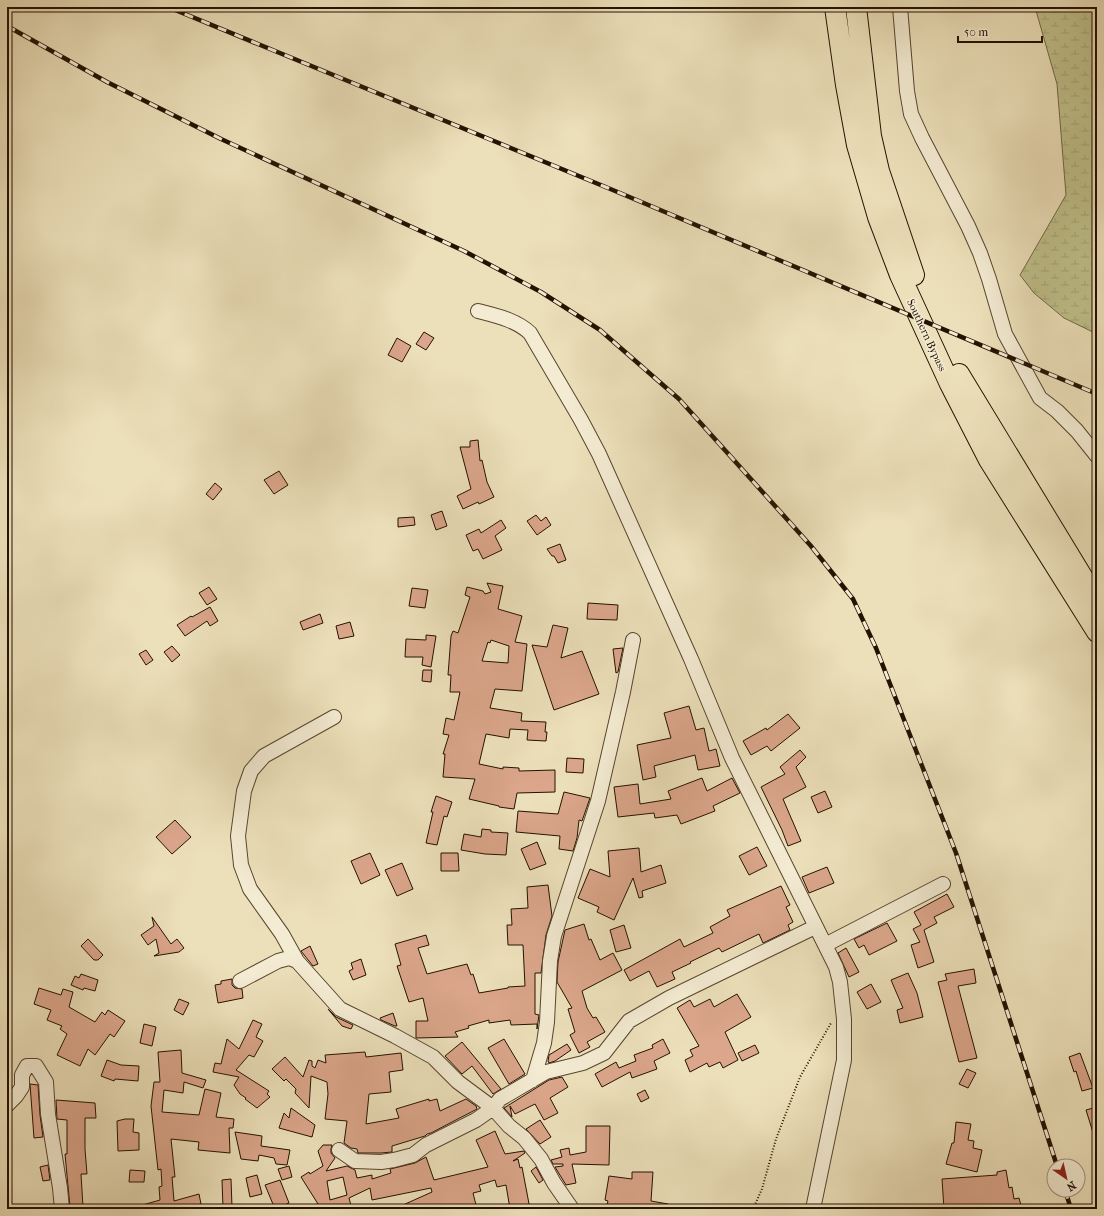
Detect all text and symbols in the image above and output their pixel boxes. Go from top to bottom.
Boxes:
scale bar [958,18,1042,44]
text: 50 m [964,25,988,39]
street label: Southern Bypass [904,297,949,374]
north arrow [1046,1158,1086,1198]
text: N [1064,1178,1078,1194]

